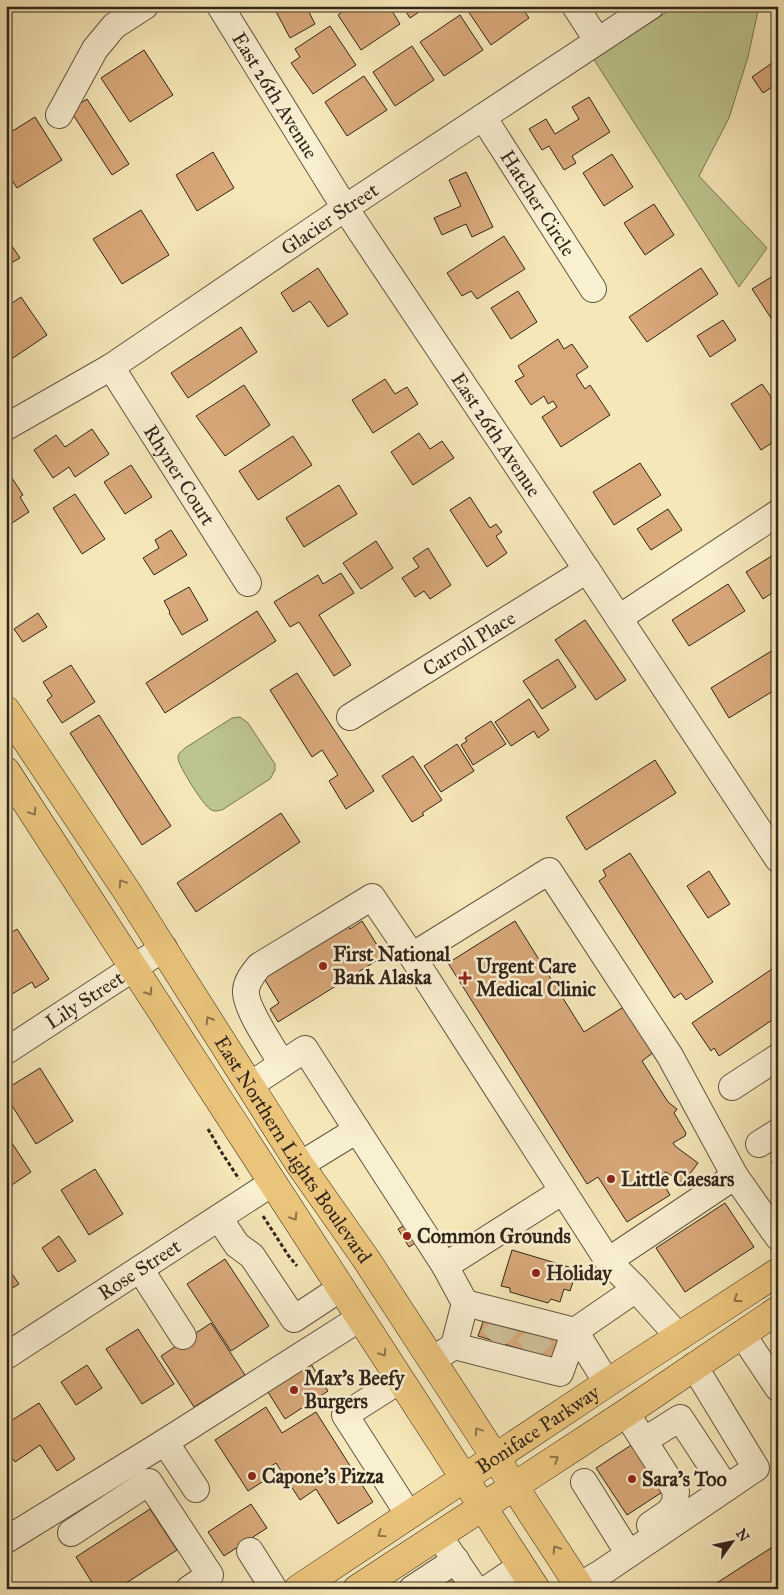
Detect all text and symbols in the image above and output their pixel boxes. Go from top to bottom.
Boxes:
street label: East 26th Avenue [227,28,323,163]
street label: Hatcher Circle [495,145,581,260]
street label: Glacier Street [276,177,383,260]
street label: East 26th Avenue [446,368,546,501]
street label: Rhyner Court [139,420,220,530]
street label: Carroll Place [418,605,520,681]
one-way arrow [26,806,36,815]
one-way arrow [119,879,128,889]
place label: First National Bank Alaska [333,942,451,989]
place label: Urgent Care Medical Clinic [476,954,597,1001]
marker: First National Bank Alaska [317,960,329,972]
street label: Lily Street [41,965,128,1034]
marker: Urgent Care Medical Clinic [458,971,472,985]
one-way arrow [143,987,152,996]
one-way arrow [206,1016,215,1026]
street label: East Northern Lights Boulevard [209,1031,377,1268]
place label: Little Caesars [621,1167,735,1191]
marker: Little Caesars [605,1173,617,1185]
one-way arrow [288,1212,298,1221]
place label: Common Grounds [417,1224,571,1248]
marker: Common Grounds [401,1230,413,1242]
street label: Rose Street [93,1234,185,1305]
place label: Holiday [546,1261,613,1286]
marker: Holiday [530,1267,542,1279]
one-way arrow [733,1293,743,1302]
one-way arrow [377,1348,386,1357]
place label: Max's Beefy Burgers [304,1366,406,1414]
street label: Boniface Parkway [472,1379,604,1479]
marker: Max's Beefy Burgers [288,1384,300,1396]
one-way arrow [475,1427,484,1437]
one-way arrow [550,1456,559,1466]
place label: Capone's Pizza [262,1464,384,1489]
place label: Sara's Too [642,1467,727,1491]
marker: Capone's Pizza [246,1470,258,1482]
marker: Sara's Too [626,1473,638,1485]
north arrow [706,1518,756,1568]
text: N [732,1526,753,1545]
one-way arrow [377,1528,386,1537]
one-way arrow [552,1546,562,1555]

